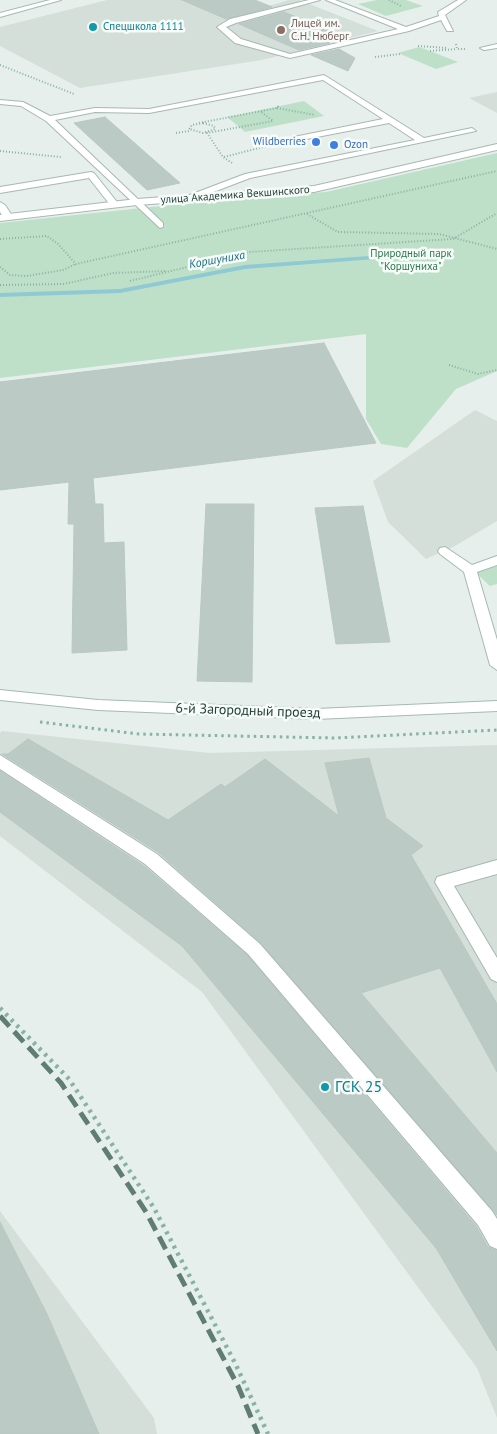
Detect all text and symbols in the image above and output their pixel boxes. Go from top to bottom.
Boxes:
place label: Лицей им. С.Н. Нюберг [291,17,349,43]
place label: Спецшкола 1111 [103,20,184,34]
marker: Спецшкола 1111 [87,21,99,33]
marker: Лицей им. С.Н. Нюберг [275,24,287,36]
place label: Wildberries [253,135,306,149]
marker: Wildberries [310,136,322,148]
place label: Ozon [344,138,368,152]
marker: Ozon [328,139,340,151]
street label: улица Академика Векшинского [160,183,310,207]
park label: Природный парк "Коршуниха" [370,247,452,273]
water label: Коршуниха [188,248,246,272]
street label: 6-й Загородный проезд [175,700,321,722]
place label: ГСК 25 [335,1077,382,1097]
marker: ГСК 25 [319,1081,331,1093]

